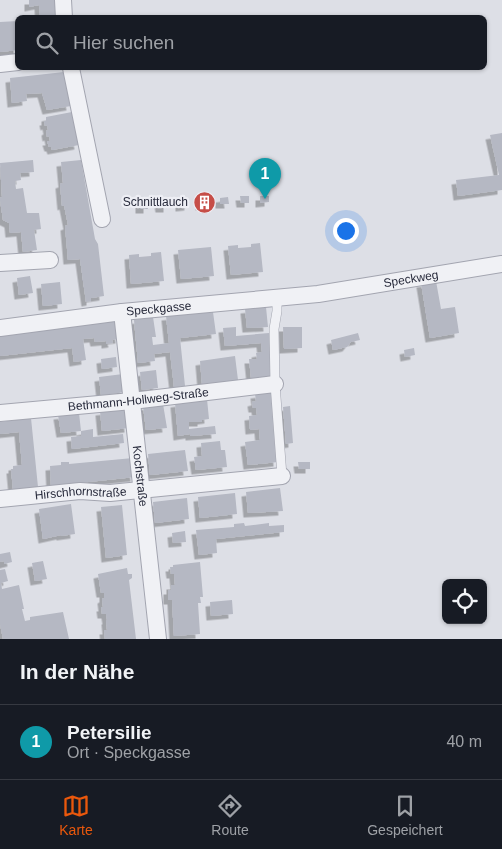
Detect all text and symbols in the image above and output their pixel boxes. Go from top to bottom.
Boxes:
search box [15,15,487,70]
icon: search [33,29,61,57]
text: Hier suchen [73,32,174,53]
pin: 1 [249,158,281,199]
building icon: Schnittlauch [192,190,216,214]
place label: Schnittlauch [123,195,188,209]
your location [333,218,359,244]
street label: Speckweg [382,267,439,290]
street label: Speckgasse [126,299,192,319]
street label: Bethmann-Hollweg-Straße [67,385,210,414]
street label: Kochstraße [130,445,150,508]
street label: Hirschhornstraße [34,484,128,502]
map controls [442,579,487,624]
button: locate [442,579,487,624]
text: In der Nähe [20,660,134,683]
text: Petersilie [67,722,152,743]
text: 1 [32,733,40,750]
text: 40 m [446,733,482,750]
text: Ort · Speckgasse [67,744,191,761]
tab: Karte [59,792,93,838]
tab: Route [211,792,249,838]
tab: Gespeichert [367,792,443,838]

